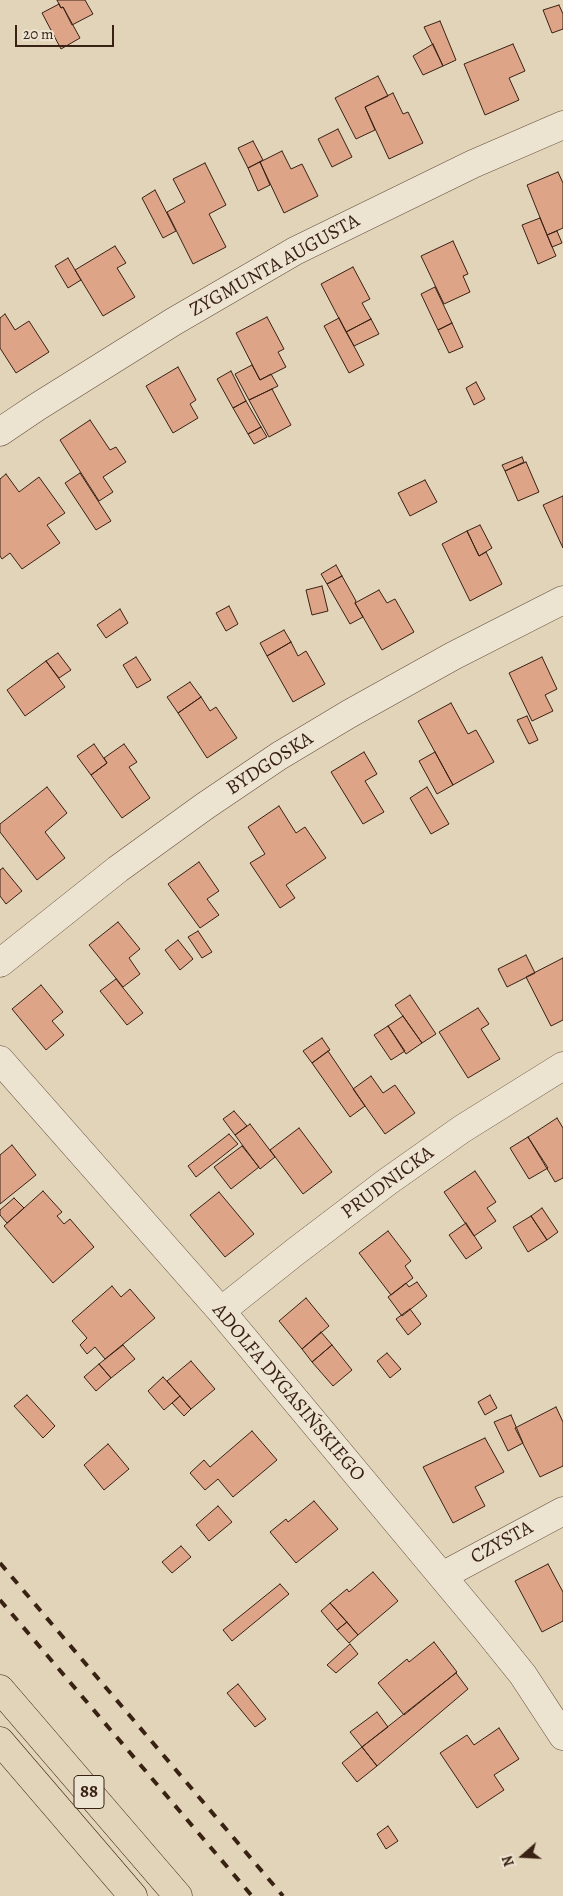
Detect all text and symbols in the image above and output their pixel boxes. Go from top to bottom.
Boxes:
scale bar [18,15,116,47]
text: 20 m [23,24,54,44]
street label: ZYGMUNTA AUGUSTA [186,209,364,323]
street label: BYDGOSKA [222,727,318,801]
street label: PRUDNICKA [337,1141,439,1225]
street label: ADOLFA DYGASIŃSKIEGO [206,1299,370,1487]
street label: CZYSTA [467,1516,537,1570]
road number: 88 [74,1775,104,1808]
north arrow [498,1831,548,1881]
text: N [498,1853,519,1869]

